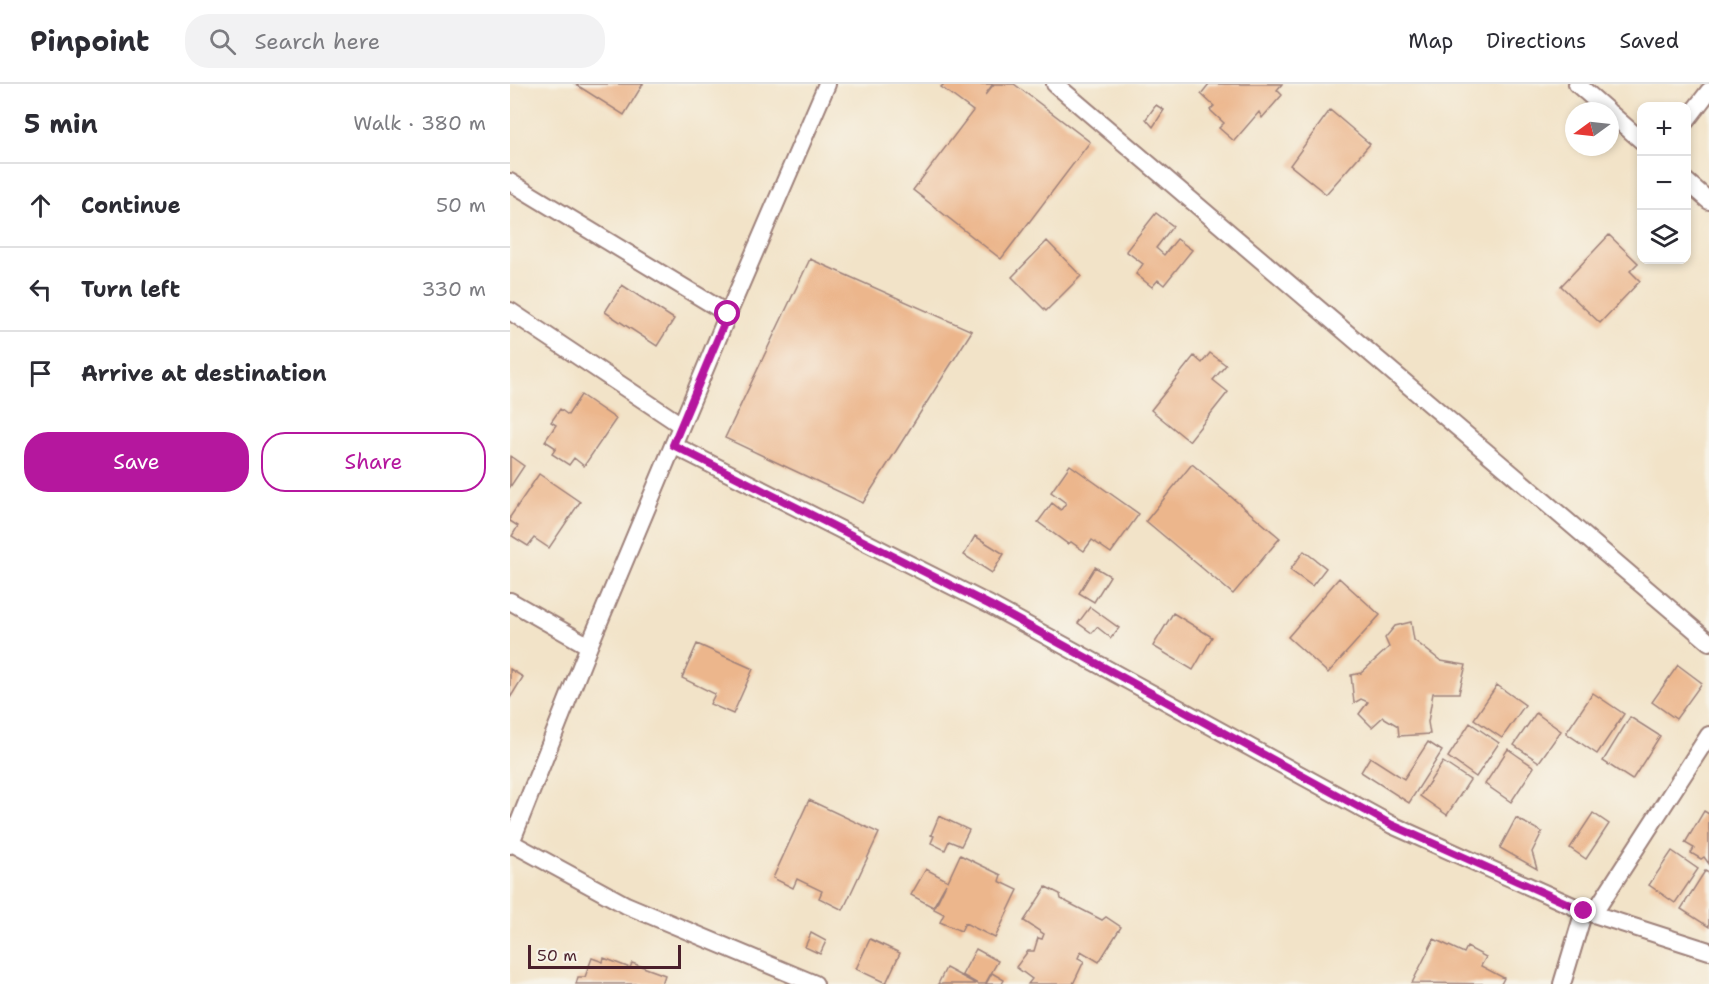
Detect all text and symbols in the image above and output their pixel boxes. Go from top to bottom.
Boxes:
search box [185,14,605,68]
text: Pinpoint [30,22,149,60]
icon: search [206,25,239,58]
text: Search here [254,27,380,56]
text: Map [1408,27,1453,55]
text: Directions [1486,27,1586,55]
text: Saved [1619,27,1679,55]
north arrow [1565,102,1619,156]
map controls [1637,102,1691,264]
button: + [1637,102,1691,156]
text: 5 min [24,106,98,141]
text: Walk · 380 m [353,110,486,136]
button: − [1637,156,1691,210]
icon: ahead [24,189,57,222]
text: Continue [81,191,181,220]
text: 50 m [436,192,486,218]
button: layers [1637,210,1691,264]
icon: left [24,273,57,306]
text: Turn left [81,275,180,304]
text: 330 m [422,276,486,302]
route start [714,300,740,326]
icon: arrive [24,357,57,390]
text: Arrive at destination [81,359,327,388]
button: Save [24,432,249,492]
button: Share [261,432,486,492]
route end [1570,897,1596,923]
scale bar [528,942,681,970]
text: 50 m [537,945,577,966]

